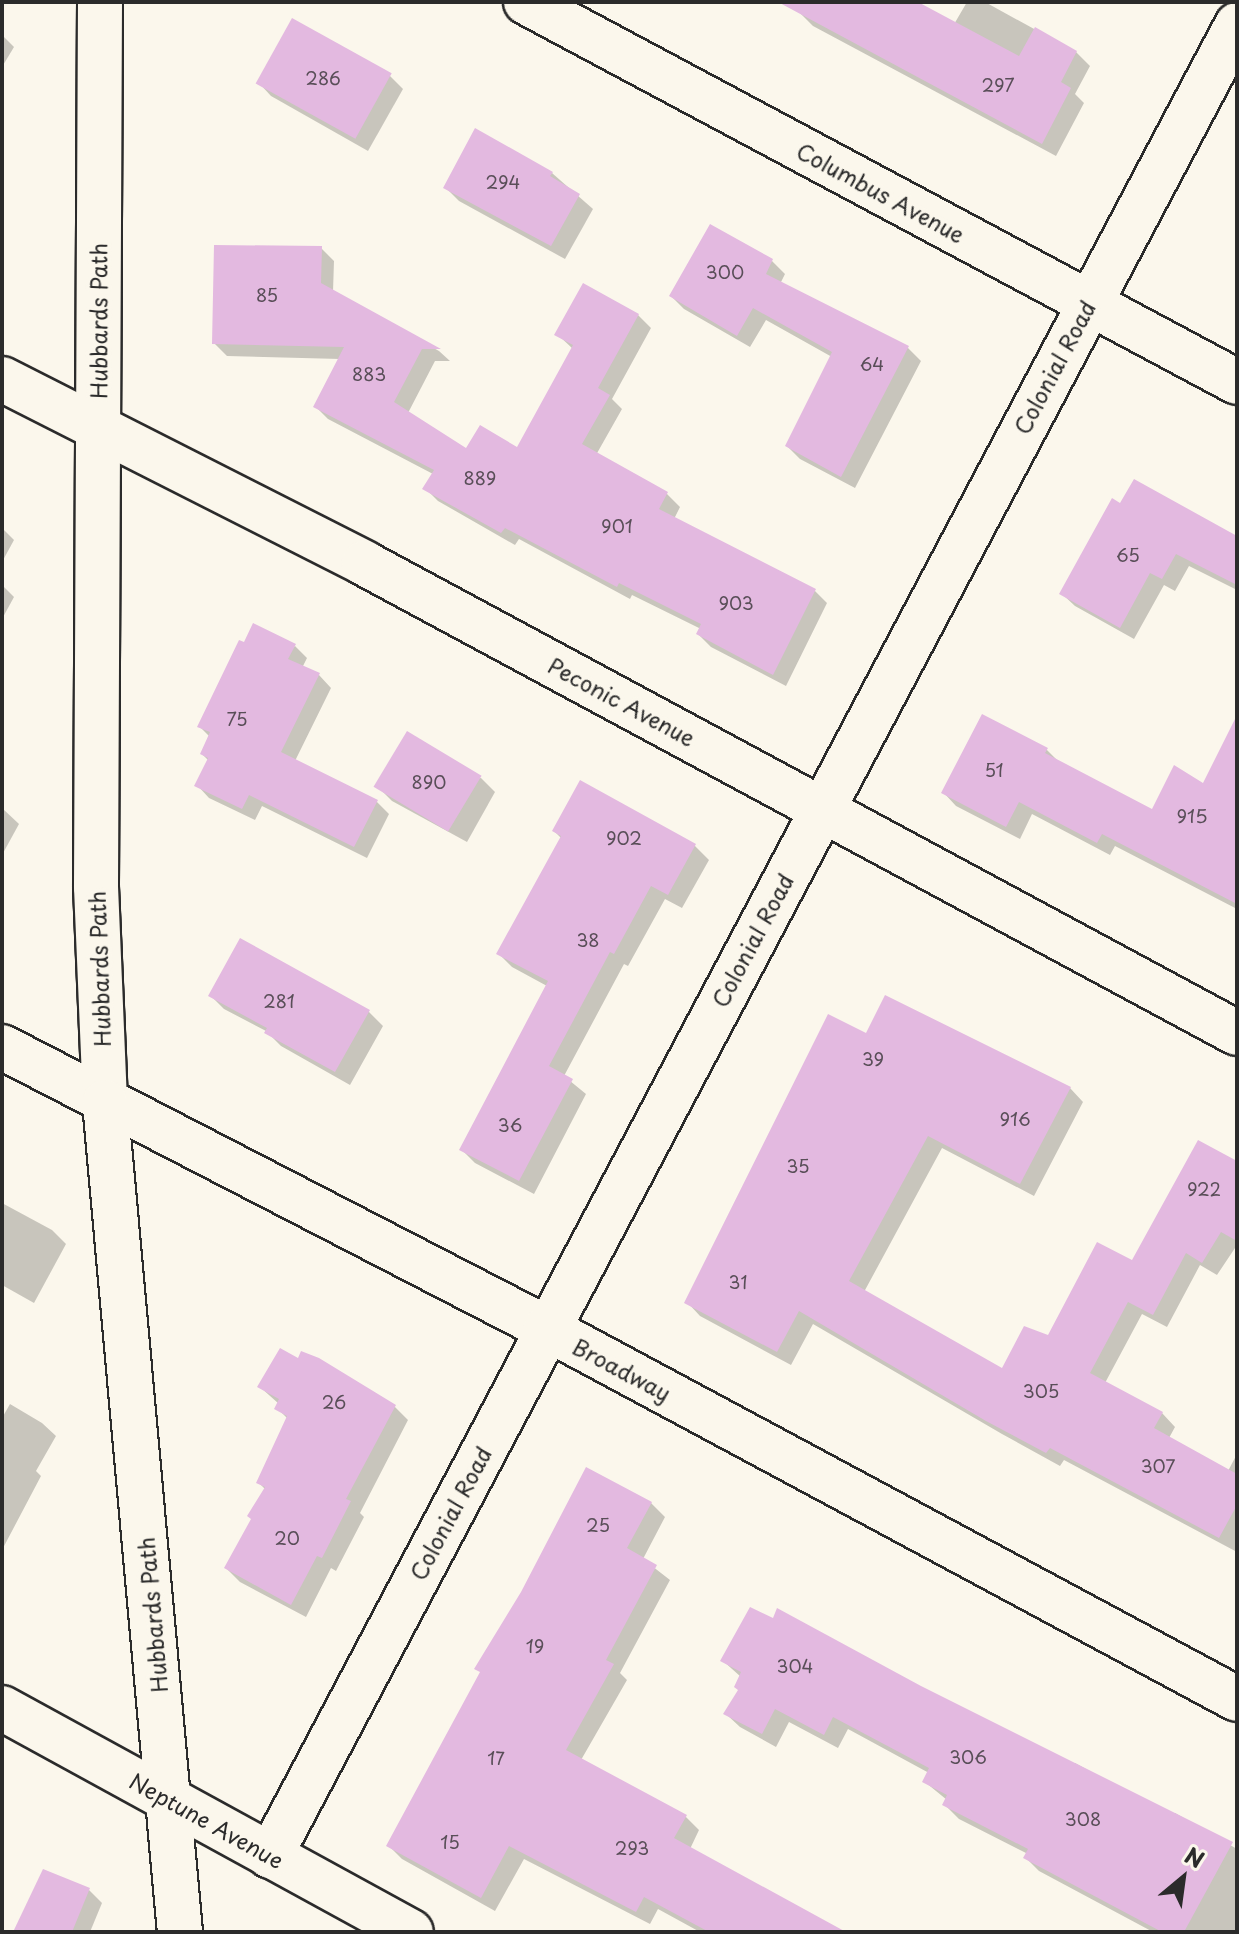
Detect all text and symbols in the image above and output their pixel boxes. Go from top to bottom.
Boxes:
house number: 286 [305,67,341,89]
house number: 297 [982,74,1014,96]
street label: Columbus Avenue [794,137,968,247]
house number: 294 [486,171,520,193]
street label: Hubbards Path [85,243,111,399]
house number: 300 [706,261,744,283]
house number: 85 [256,284,278,306]
street label: Colonial Road [1008,296,1100,438]
house number: 64 [860,353,884,375]
house number: 883 [352,363,386,385]
house number: 889 [464,467,496,489]
house number: 901 [601,515,633,537]
house number: 65 [1116,544,1140,566]
house number: 903 [718,592,754,614]
street label: Peconic Avenue [544,651,700,751]
house number: 75 [227,708,247,730]
house number: 51 [984,759,1004,781]
house number: 890 [412,771,446,793]
house number: 915 [1177,805,1207,827]
house number: 902 [606,827,642,849]
street label: Colonial Road [706,869,798,1011]
street label: Hubbards Path [83,891,115,1047]
house number: 38 [576,929,600,951]
house number: 281 [263,990,295,1012]
house number: 39 [862,1048,884,1070]
house number: 916 [999,1108,1031,1130]
house number: 36 [498,1114,522,1136]
house number: 35 [786,1155,810,1177]
house number: 922 [1187,1178,1221,1200]
house number: 31 [729,1271,747,1293]
street label: Broadway [568,1332,676,1406]
house number: 305 [1023,1380,1059,1402]
house number: 26 [322,1391,346,1413]
street label: Colonial Road [404,1442,496,1584]
house number: 307 [1141,1455,1175,1477]
house number: 25 [586,1514,610,1536]
house number: 20 [274,1527,300,1549]
street label: Hubbards Path [132,1536,172,1694]
house number: 19 [526,1635,544,1657]
house number: 304 [777,1655,813,1677]
house number: 306 [949,1746,987,1768]
house number: 17 [487,1747,505,1769]
street label: Neptune Avenue [125,1767,289,1873]
house number: 308 [1065,1808,1101,1830]
house number: 15 [440,1831,460,1853]
house number: 293 [615,1837,649,1859]
north arrow [1143,1838,1223,1918]
text: N [1179,1838,1211,1875]

